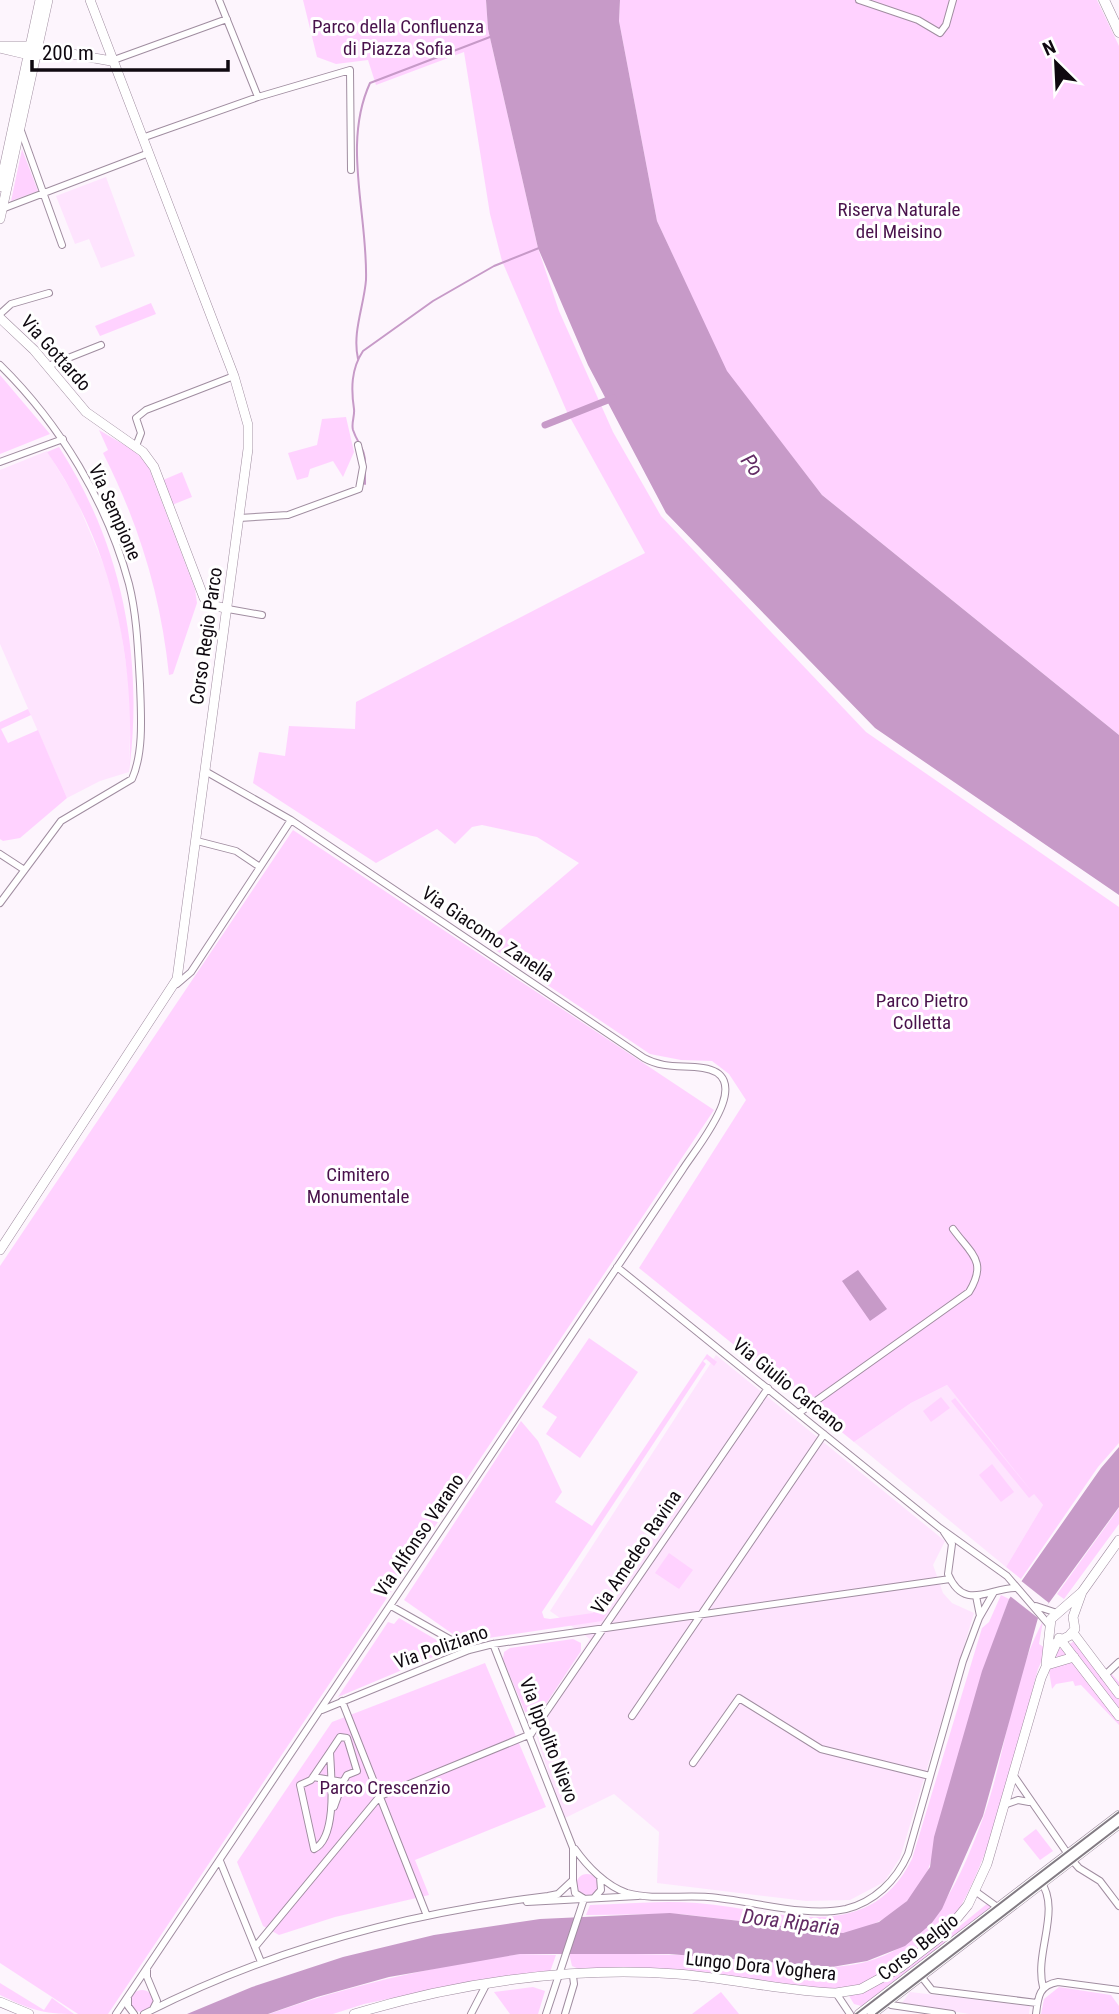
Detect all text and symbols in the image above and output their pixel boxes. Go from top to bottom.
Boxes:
park label: Parco della Confluenza di Piazza Sofia [312,15,484,60]
scale bar [32,28,228,72]
north arrow [1021,28,1091,98]
text: N [1039,35,1059,61]
text: 200 m [42,41,94,65]
park label: Riserva Naturale del Meisino [838,198,961,243]
street label: Via Gottardo [16,310,96,396]
water label: Po [736,449,768,481]
street label: Via Sempione [84,460,146,564]
street label: Corso Regio Parco [185,566,227,706]
street label: Via Giacomo Zanella [417,881,559,987]
park label: Parco Pietro Colletta [876,989,968,1034]
park label: Cimitero Monumentale [307,1163,409,1208]
street label: Via Giulio Carcano [728,1333,850,1437]
street label: Via Alfonso Varano [369,1469,469,1601]
street label: Via Amedeo Ravina [586,1486,686,1618]
street label: Via Poliziano [391,1620,491,1674]
street label: Via Ippolito Nievo [515,1674,583,1806]
park label: Parco Crescenzio [320,1776,450,1799]
water label: Dora Riparia [741,1904,841,1940]
street label: Corso Belgio [873,1909,963,1985]
street label: Lungo Dora Voghera [685,1947,837,1985]

